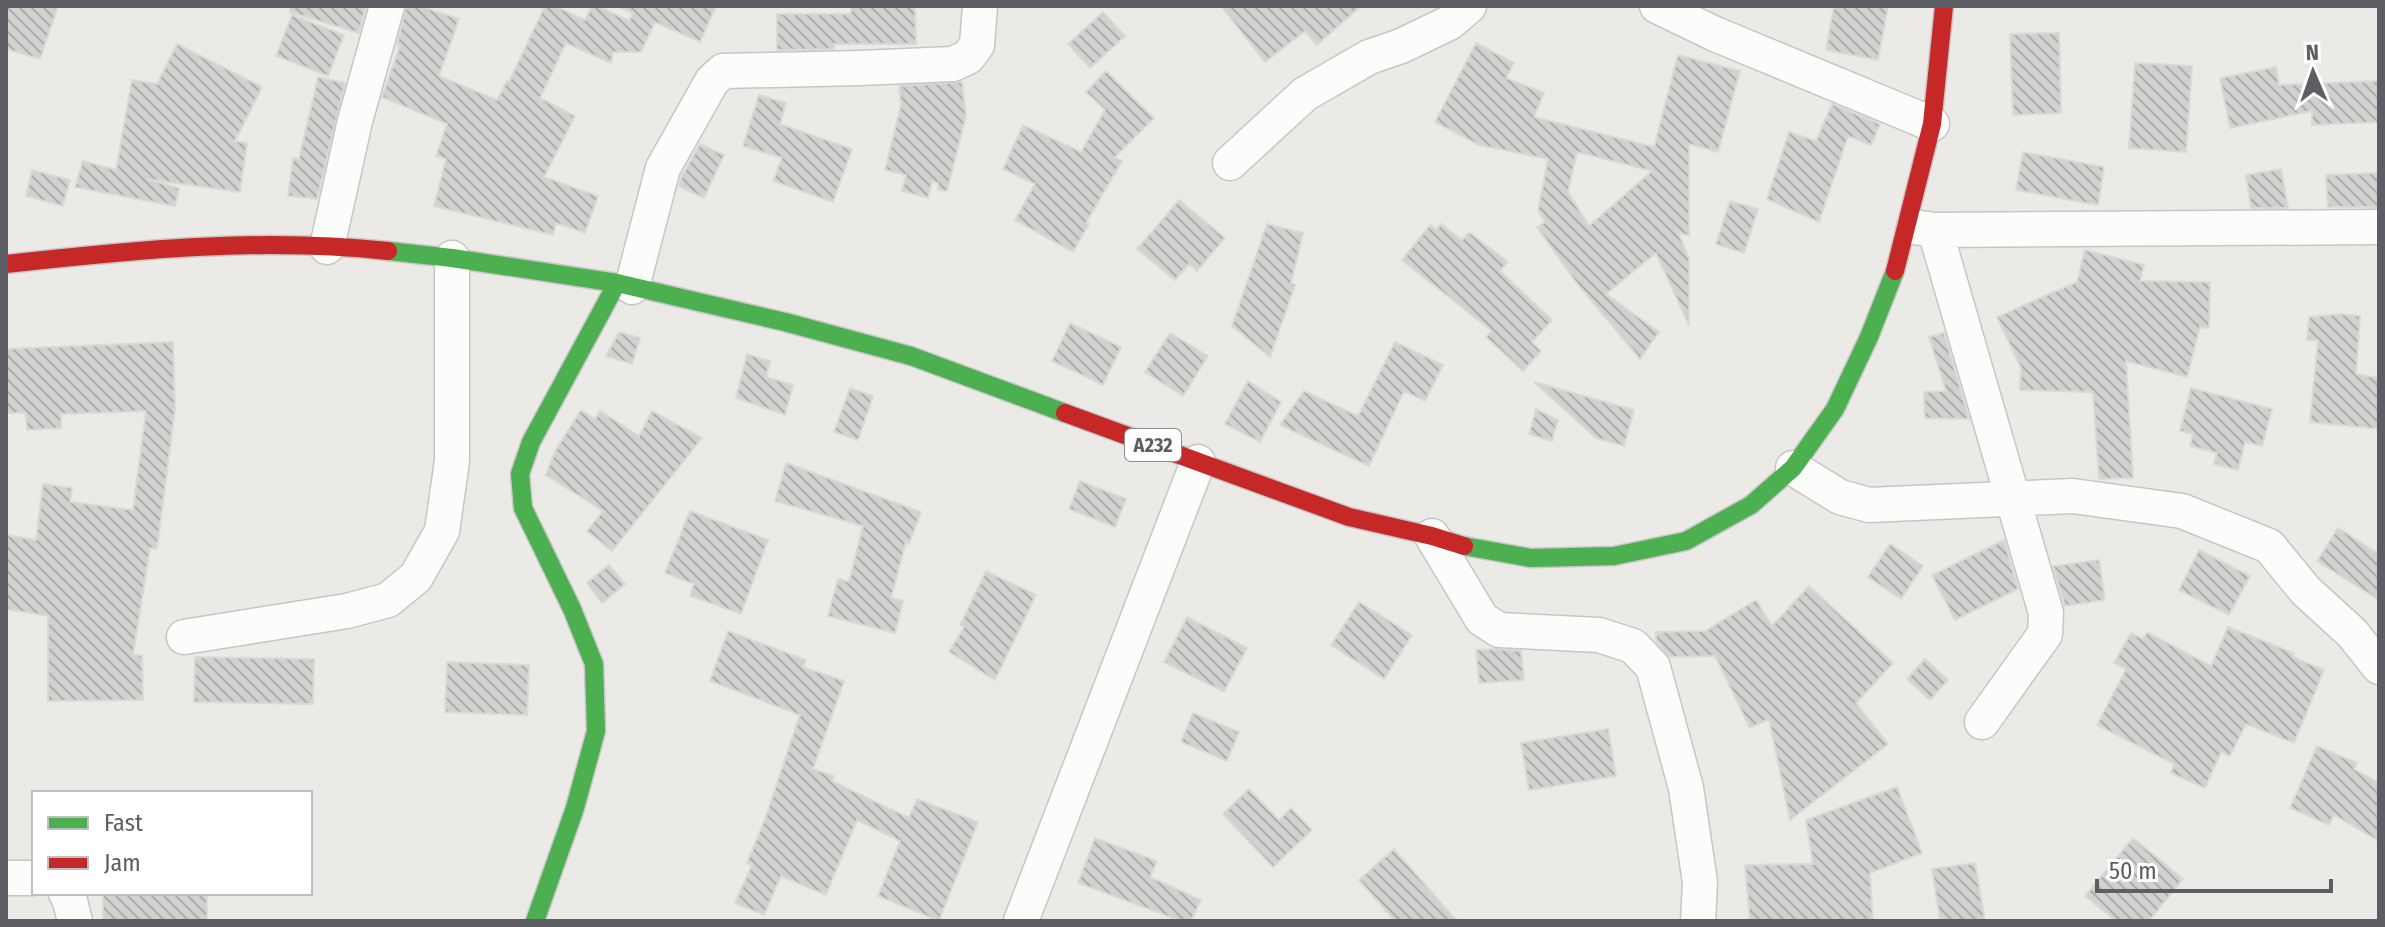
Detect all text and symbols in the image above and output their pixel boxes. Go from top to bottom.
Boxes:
north arrow [2273,32,2353,112]
text: N [2305,39,2319,66]
road number: A232 [1125,429,1181,461]
legend [32,791,312,895]
text: Fast [104,809,143,837]
scale bar [2097,843,2331,893]
text: Jam [104,849,141,877]
text: 50 m [2109,857,2157,885]

